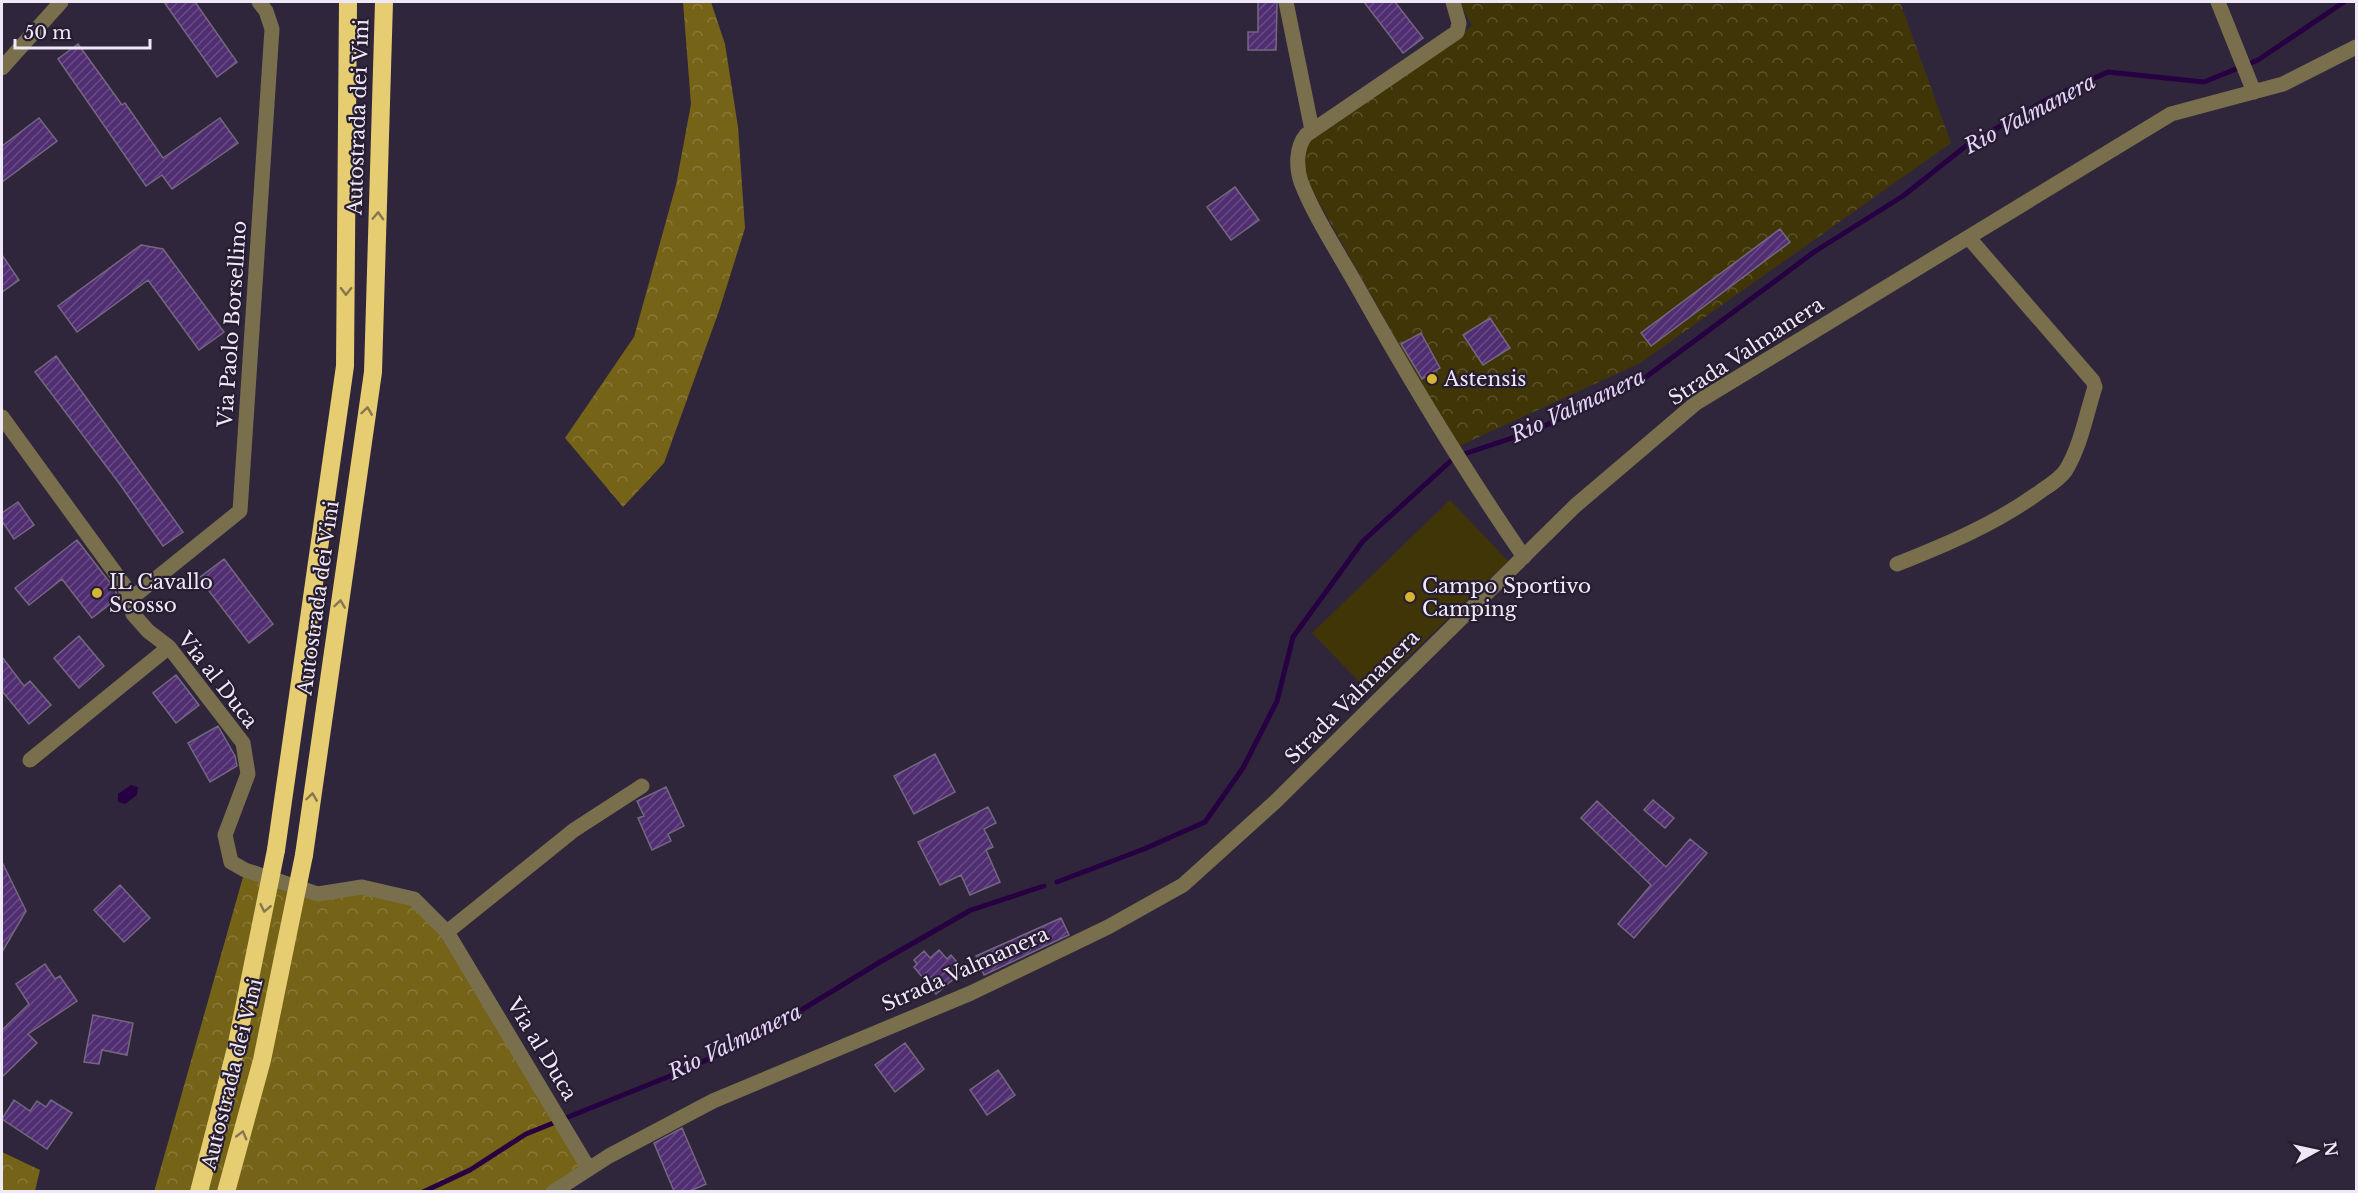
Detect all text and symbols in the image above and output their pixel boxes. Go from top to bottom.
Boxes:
scale bar [15,12,150,50]
street label: Autostrada dei Vini [343,18,373,216]
text: 50 m [24,22,72,44]
water label: Rio Valmanera [1959,68,2100,160]
one-way arrow [371,212,384,221]
street label: Via Paolo Borsellino [213,220,251,429]
one-way arrow [340,286,352,295]
street label: Strada Valmanera [1664,291,1829,410]
water label: Rio Valmanera [1506,363,1649,449]
place label: Astensis [1443,367,1526,391]
marker: Astensis [1425,372,1439,386]
one-way arrow [361,406,373,416]
street label: Autostrada dei Vini [292,499,344,698]
place label: IL Cavallo Scosso [109,570,213,617]
place label: Campo Sportivo Camping [1422,574,1591,621]
marker: IL Cavallo Scosso [90,586,104,600]
marker: Campo Sportivo Camping [1403,590,1417,604]
one-way arrow [333,599,345,609]
street label: Strada Valmanera [1280,624,1425,769]
street label: Via al Duca [172,626,263,733]
one-way arrow [305,792,318,802]
one-way arrow [259,902,272,912]
street label: Strada Valmanera [878,921,1053,1017]
street label: Autostrada dei Vini [196,976,267,1173]
street label: Via al Duca [502,993,582,1105]
water label: Rio Valmanera [663,998,806,1086]
north arrow [2286,1121,2346,1181]
one-way arrow [234,1130,247,1140]
text: N [2320,1140,2342,1158]

